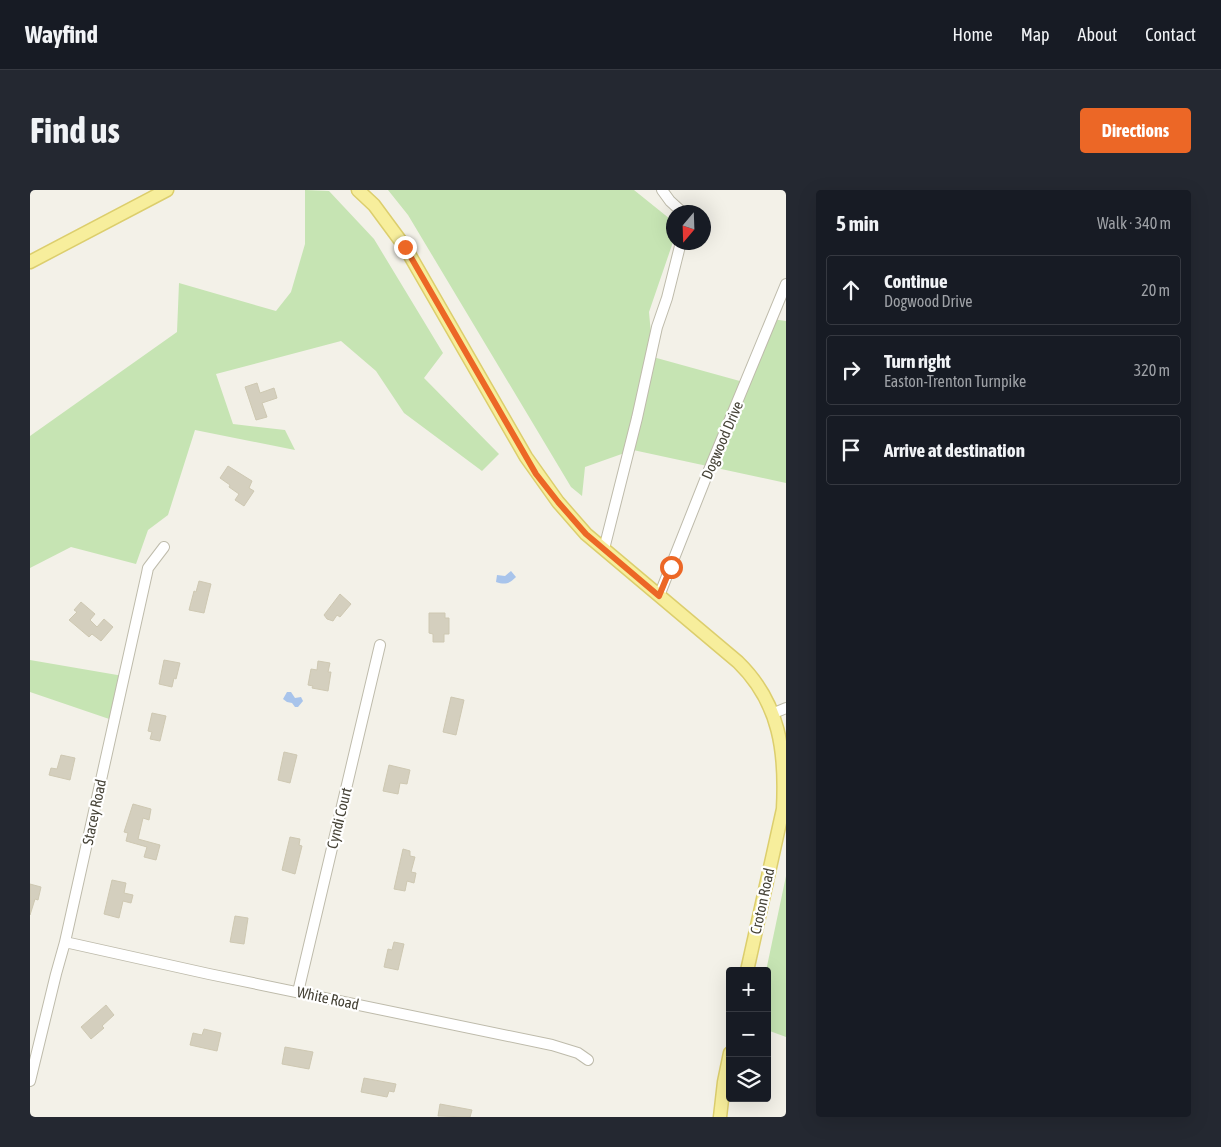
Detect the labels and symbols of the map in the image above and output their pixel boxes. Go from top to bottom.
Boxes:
north arrow [666,205,711,250]
route end [394,236,417,259]
street label: Dogwood Drive [698,398,746,482]
route start [660,556,683,579]
street label: Stacey Road [79,778,109,846]
street label: Cyndi Court [323,786,355,850]
street label: Croton Road [747,866,777,936]
street label: White Road [295,983,361,1013]

